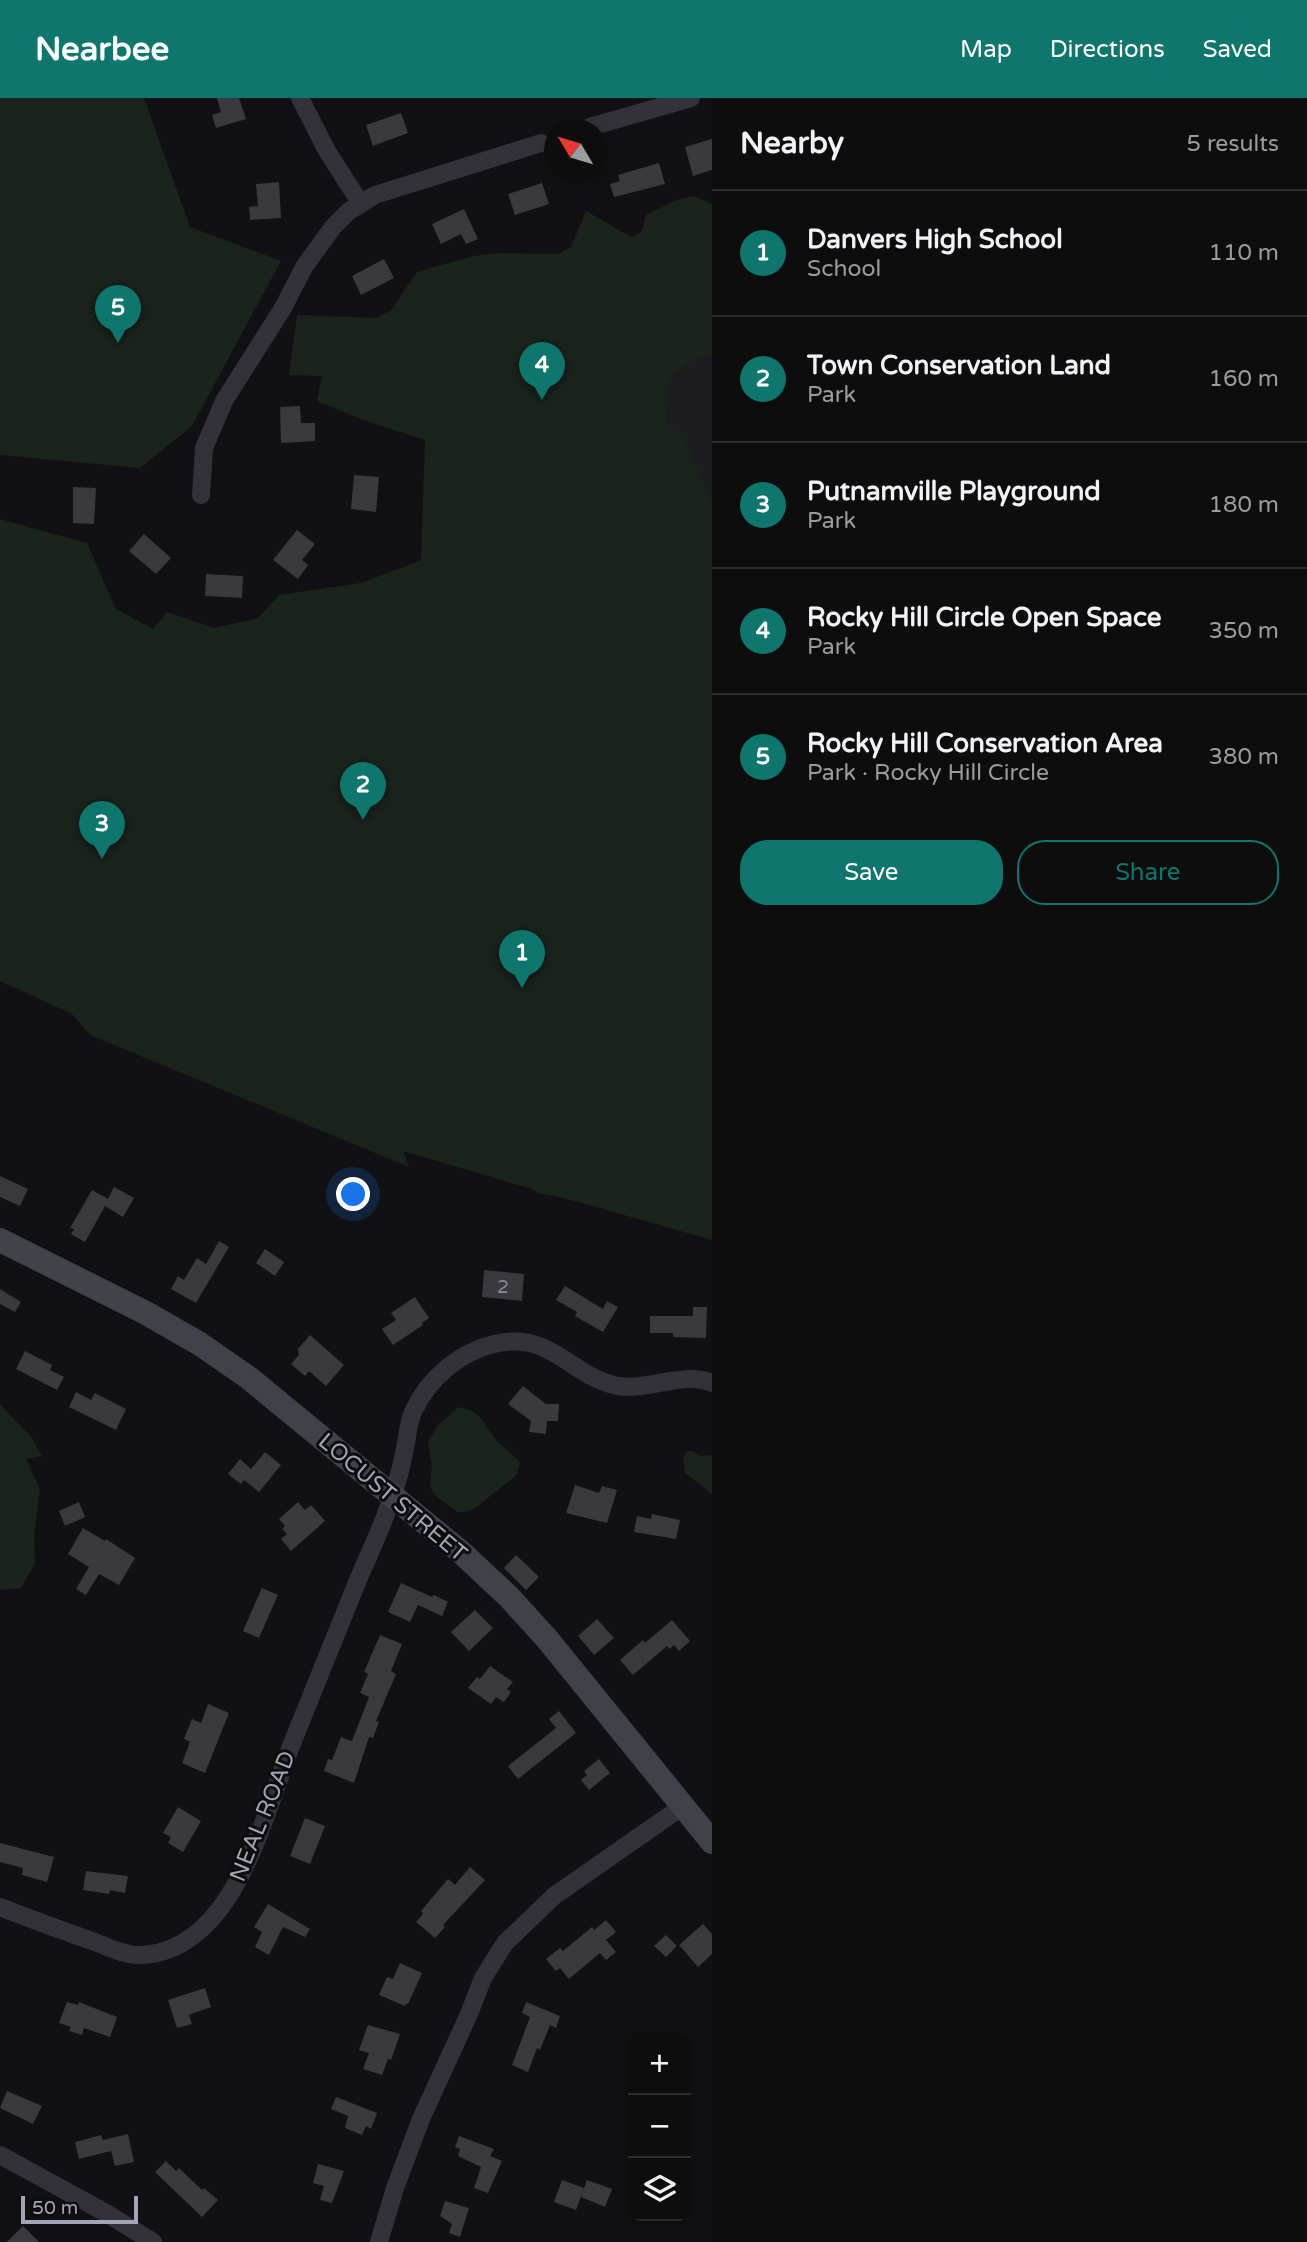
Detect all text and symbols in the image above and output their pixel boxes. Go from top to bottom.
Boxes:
text: Nearbee [35,30,169,69]
text: Map [960,35,1012,64]
text: Directions [1050,35,1165,64]
text: Saved [1203,35,1272,64]
north arrow [544,119,607,182]
text: Nearby [740,125,844,162]
text: 5 results [1186,130,1279,158]
text: Danvers High School [807,224,1063,255]
text: 1 [756,239,770,267]
text: 110 m [1209,239,1279,267]
text: School [807,255,881,283]
pin: 5 [95,285,141,343]
pin: 4 [519,342,565,400]
text: Town Conservation Land [807,350,1111,381]
text: 2 [756,365,770,393]
text: 160 m [1209,365,1279,393]
text: Park [807,381,856,409]
text: Putnamville Playground [807,476,1101,507]
text: 3 [756,491,770,519]
text: 180 m [1209,491,1279,519]
text: Park [807,507,856,535]
text: Rocky Hill Circle Open Space [807,602,1161,633]
text: 4 [756,617,770,645]
text: 350 m [1209,617,1279,645]
text: Park [807,633,856,661]
text: Rocky Hill Conservation Area [807,728,1163,759]
text: 5 [756,743,770,771]
text: 380 m [1209,743,1279,771]
text: Park · Rocky Hill Circle [807,759,1049,787]
pin: 2 [340,762,386,820]
pin: 3 [79,801,125,859]
button: Save [740,840,1003,905]
button: Share [1017,840,1279,905]
pin: 1 [499,930,545,988]
your location [336,1177,370,1211]
house number: 2 [497,1276,509,1298]
street label: LOCUST STREET [312,1427,472,1568]
street label: NEAL ROAD [224,1747,302,1886]
map controls [628,2032,691,2221]
button: + [628,2032,691,2095]
button: − [628,2095,691,2158]
button: layers [628,2158,691,2221]
scale bar [21,2193,138,2225]
text: 50 m [32,2197,78,2219]

